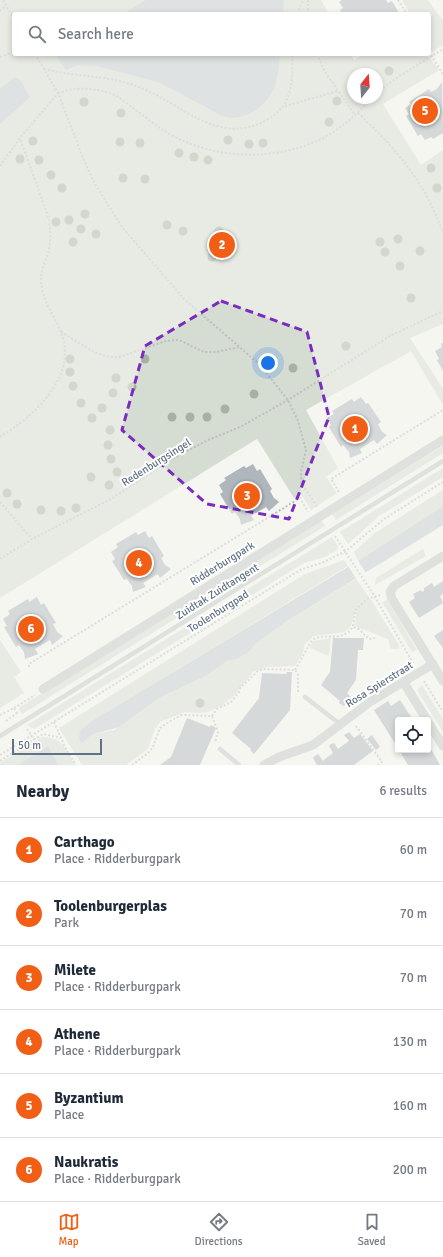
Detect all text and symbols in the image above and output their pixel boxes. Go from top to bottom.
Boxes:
search box [12,12,431,56]
icon: search [26,23,48,45]
text: Search here [58,25,134,43]
north arrow [347,68,383,104]
pin: 5 [412,96,438,126]
pin: 2 [209,230,235,260]
your location [258,353,278,373]
pin: 1 [342,414,368,444]
street label: Redenburgsingel [119,436,193,489]
pin: 3 [234,481,260,511]
street label: Ridderburgpark [188,538,257,588]
pin: 4 [126,548,152,578]
street label: Zuidtak Zuidtangent [173,561,261,622]
street label: Toolenburgpad [185,587,251,635]
pin: 6 [18,614,44,644]
street label: Rosa Spierstraat [343,658,415,710]
map controls [395,717,431,753]
button: locate [395,717,431,753]
scale bar [12,737,102,756]
text: 50 m [18,739,41,752]
text: Nearby [16,781,69,802]
text: 6 results [379,783,427,799]
text: Carthago [54,833,115,851]
text: 1 [25,842,33,858]
text: 60 m [400,842,427,858]
text: Place · Ridderburgpark [54,851,181,867]
text: Toolenburgerplas [54,897,167,915]
text: 2 [25,906,33,922]
text: 70 m [400,906,427,922]
text: Park [54,915,79,931]
text: Milete [54,961,96,979]
text: 3 [25,970,33,986]
text: 70 m [400,970,427,986]
text: Place · Ridderburgpark [54,979,181,995]
text: Athene [54,1025,100,1043]
text: 4 [25,1034,33,1050]
text: 130 m [393,1034,427,1050]
text: Place · Ridderburgpark [54,1043,181,1059]
text: Byzantium [54,1089,124,1107]
text: 5 [25,1098,33,1114]
text: 160 m [393,1098,427,1114]
text: Place [54,1107,84,1123]
text: Naukratis [54,1153,118,1171]
text: 6 [25,1162,33,1178]
text: 200 m [393,1162,427,1178]
text: Place · Ridderburgpark [54,1171,181,1187]
tab: Map [58,1211,80,1248]
tab: Directions [195,1211,243,1248]
tab: Saved [358,1211,385,1248]

